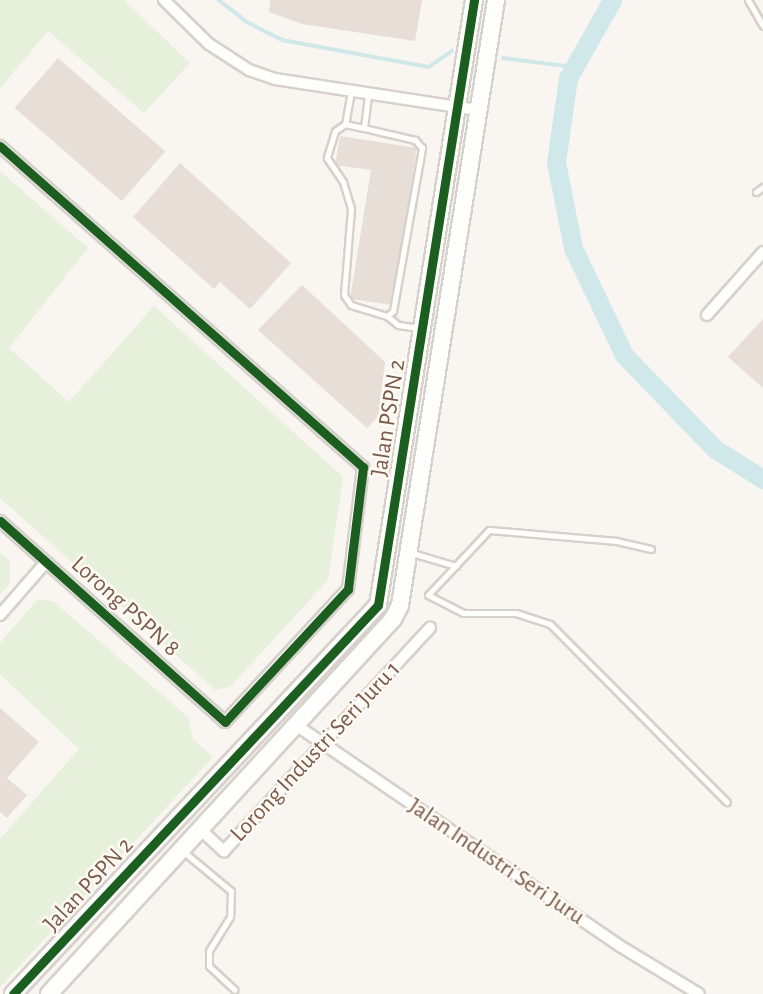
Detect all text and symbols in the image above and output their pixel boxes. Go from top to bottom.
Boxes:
street label: Jalan PSPN 2 [365,357,413,479]
street label: Lorong PSPN 8 [65,551,185,663]
street label: Lorong Industri Seri Juru 1 [225,656,407,848]
street label: Jalan Industri Seri Juru [402,792,590,932]
street label: Jalan PSPN 2 [38,832,140,938]

